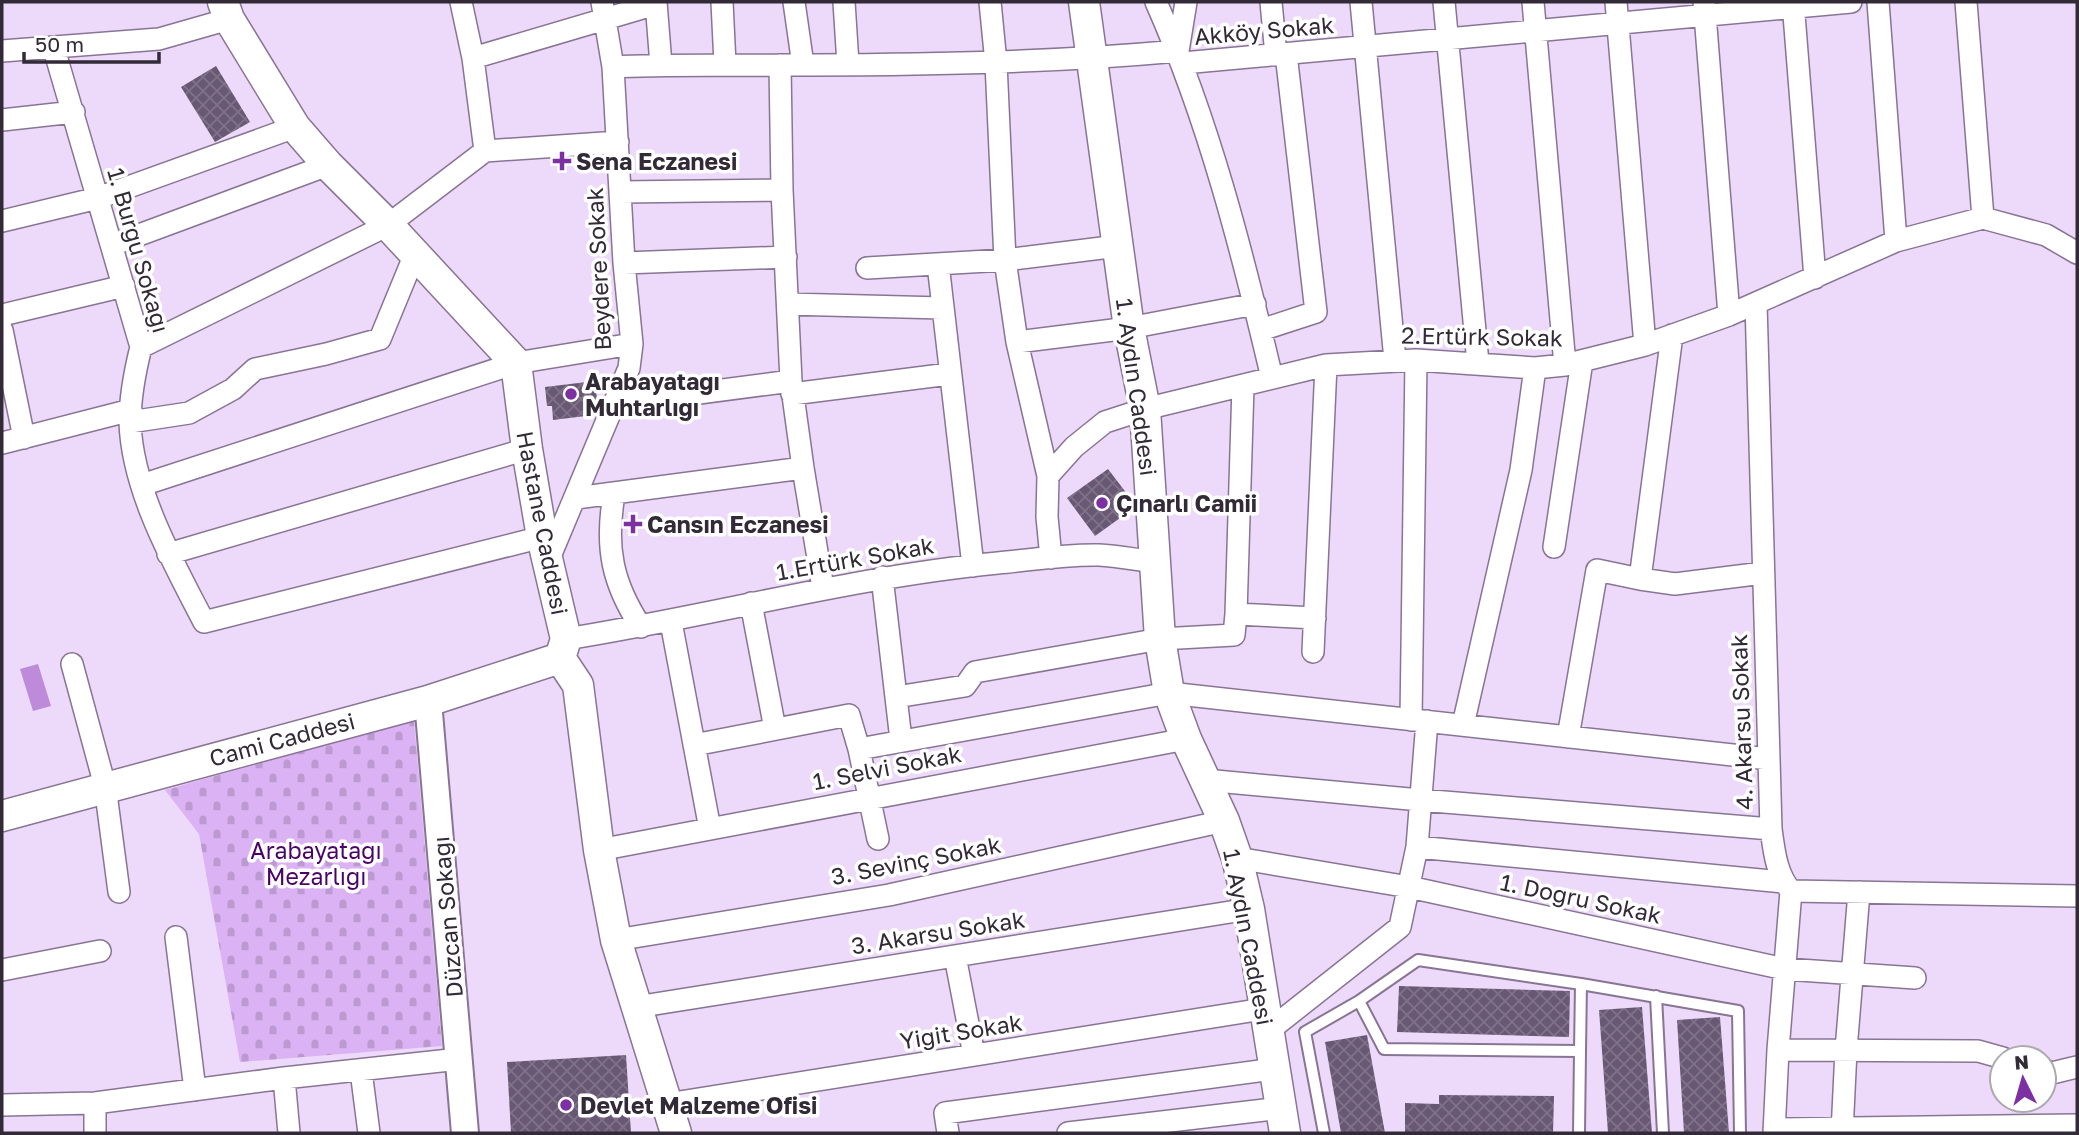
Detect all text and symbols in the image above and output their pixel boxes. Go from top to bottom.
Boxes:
street label: Akköy Sokak [1193,10,1335,50]
scale bar [24,21,159,65]
text: 50 m [35,31,84,57]
place label: Sena Eczanesi [576,147,737,175]
marker: Sena Eczanesi [554,153,570,169]
street label: 1. Burgu Sokağı [102,164,176,336]
street label: Beydere Sokak [580,187,616,351]
street label: 1. Aydın Caddesi [1111,296,1163,478]
street label: 2.Ertürk Sokak [1401,321,1563,351]
place label: Arabayatağı Muhtarlığı [585,367,720,421]
marker: Arabayatağı Muhtarlığı [563,386,579,402]
street label: Hastane Caddesi [511,429,575,617]
place label: Çınarlı Camii [1116,489,1257,517]
marker: Çınarlı Camii [1094,495,1110,511]
place label: Cansın Eczanesi [647,510,829,538]
marker: Cansın Eczanesi [625,516,641,532]
street label: 1.Ertürk Sokak [774,530,936,586]
street label: 4. Akarsu Sokak [1724,634,1758,810]
street label: Cami Caddesi [206,706,358,772]
street label: 1. Selvi Sokak [810,739,964,795]
street label: 3. Sevinç Sokak [829,830,1003,890]
street label: Düzcan Sokağı [426,835,468,999]
park label: Arabayatağı Mezarlığı [250,836,382,890]
street label: 1. Aydın Caddesi [1218,846,1280,1028]
street label: 1. Doğru Sokak [1498,867,1664,929]
street label: 3. Akarsu Sokak [849,904,1027,960]
street label: Yiğit Sokak [898,1008,1024,1054]
north arrow [1988,1044,2058,1114]
text: N [2013,1049,2030,1074]
place label: Devlet Malzeme Ofisi [580,1091,817,1119]
marker: Devlet Malzeme Ofisi [558,1097,574,1113]

